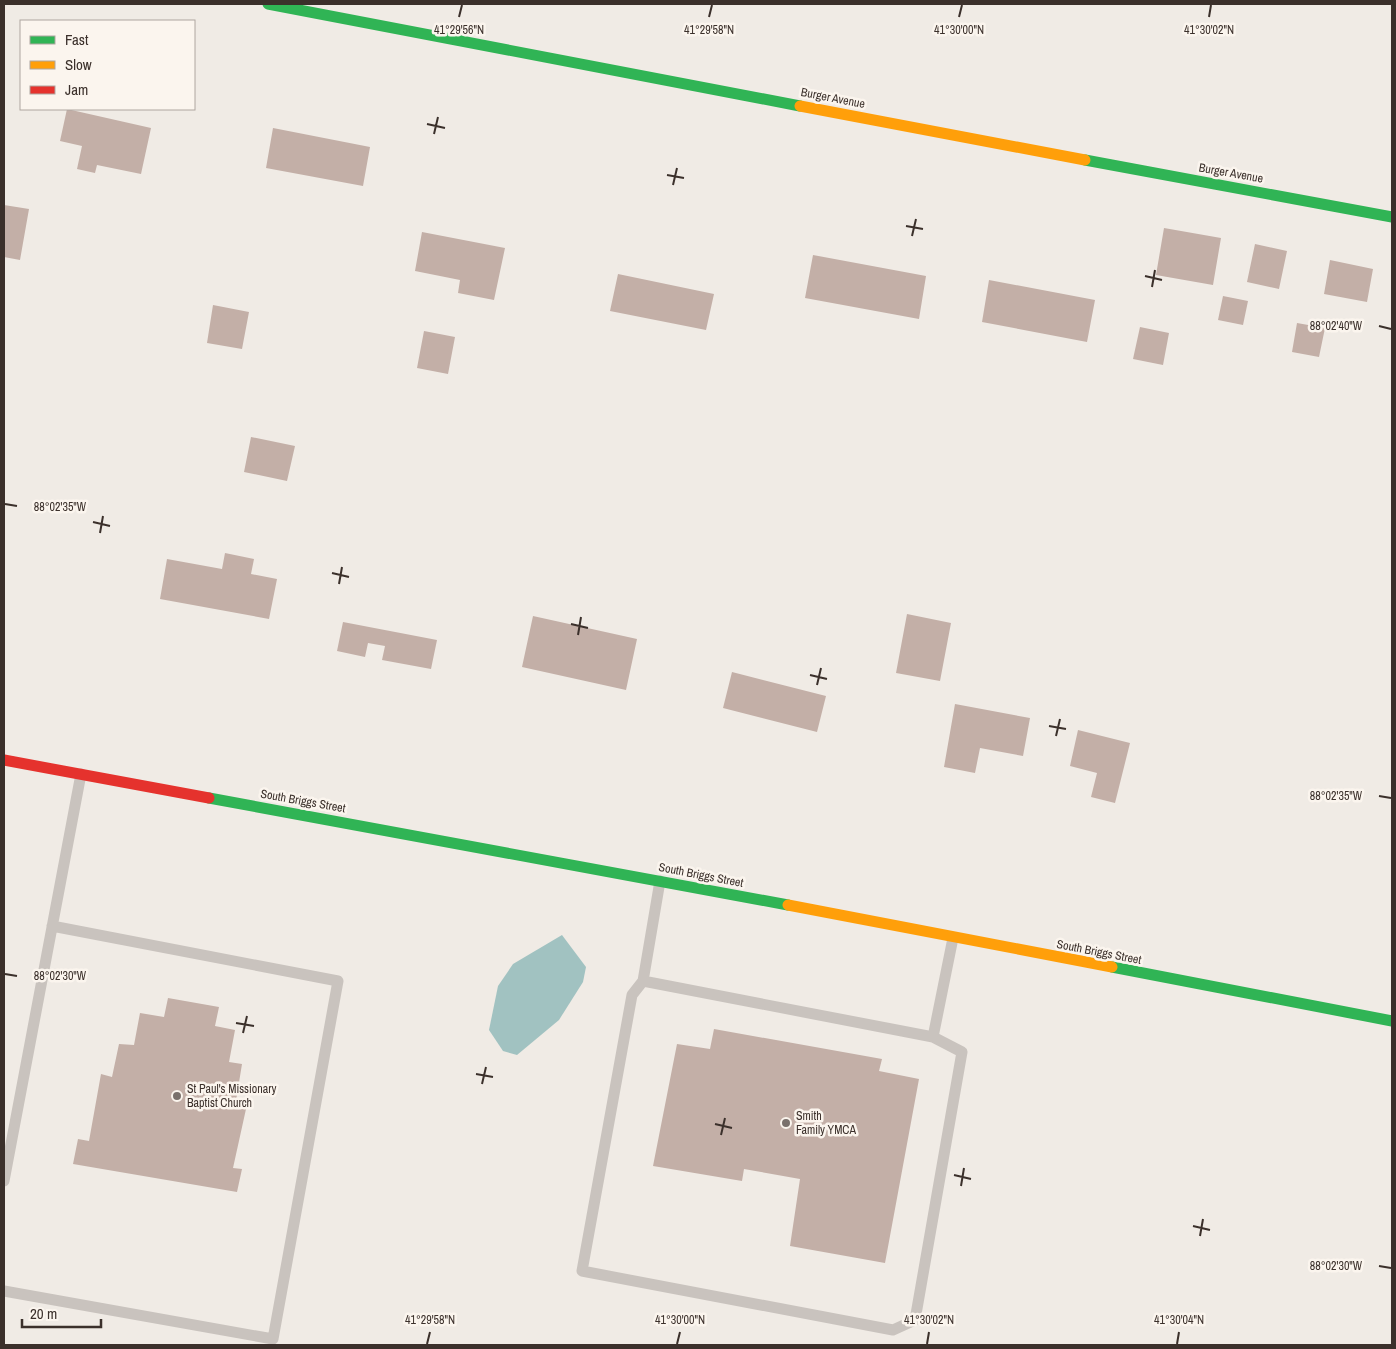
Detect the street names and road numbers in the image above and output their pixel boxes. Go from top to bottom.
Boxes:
street label: Burger Avenue [800,84,866,112]
street label: Burger Avenue [1198,159,1264,187]
street label: South Briggs Street [259,786,347,816]
street label: South Briggs Street [657,859,745,891]
street label: South Briggs Street [1055,936,1143,968]

